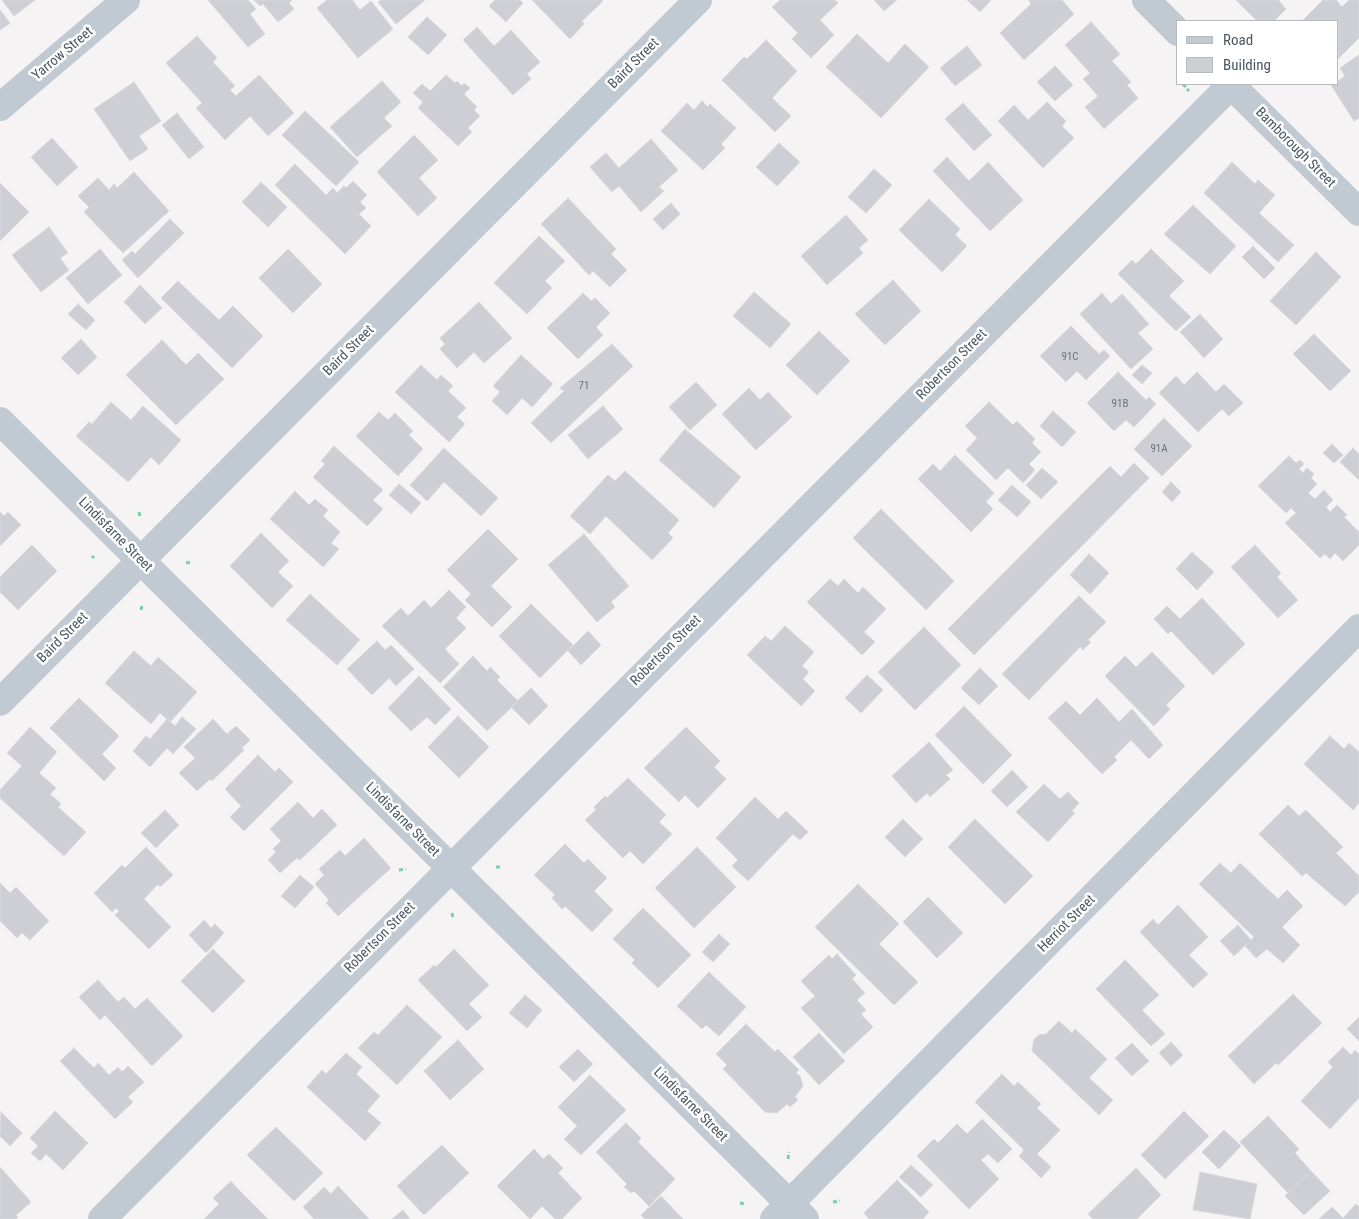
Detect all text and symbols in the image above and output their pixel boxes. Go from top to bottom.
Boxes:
legend [1176,20,1339,85]
street label: Yarrow Street [29,24,97,84]
text: Road [1223,31,1253,49]
street label: Baird Street [605,35,663,93]
text: Building [1223,56,1271,74]
street label: Bamborough Street [1251,104,1339,192]
street label: Baird Street [320,322,378,380]
street label: Robertson Street [913,326,991,404]
house number: 91C [1061,350,1079,364]
house number: 71 [579,379,589,393]
house number: 91B [1112,397,1128,411]
house number: 91A [1150,442,1168,456]
street label: Lindisfarne Street [74,494,156,576]
street label: Baird Street [34,609,92,667]
street label: Robertson Street [627,612,705,690]
street label: Lindisfarne Street [361,779,443,861]
street label: Herriot Street [1035,892,1099,956]
street label: Robertson Street [341,899,419,977]
street label: Lindisfarne Street [649,1064,731,1146]

